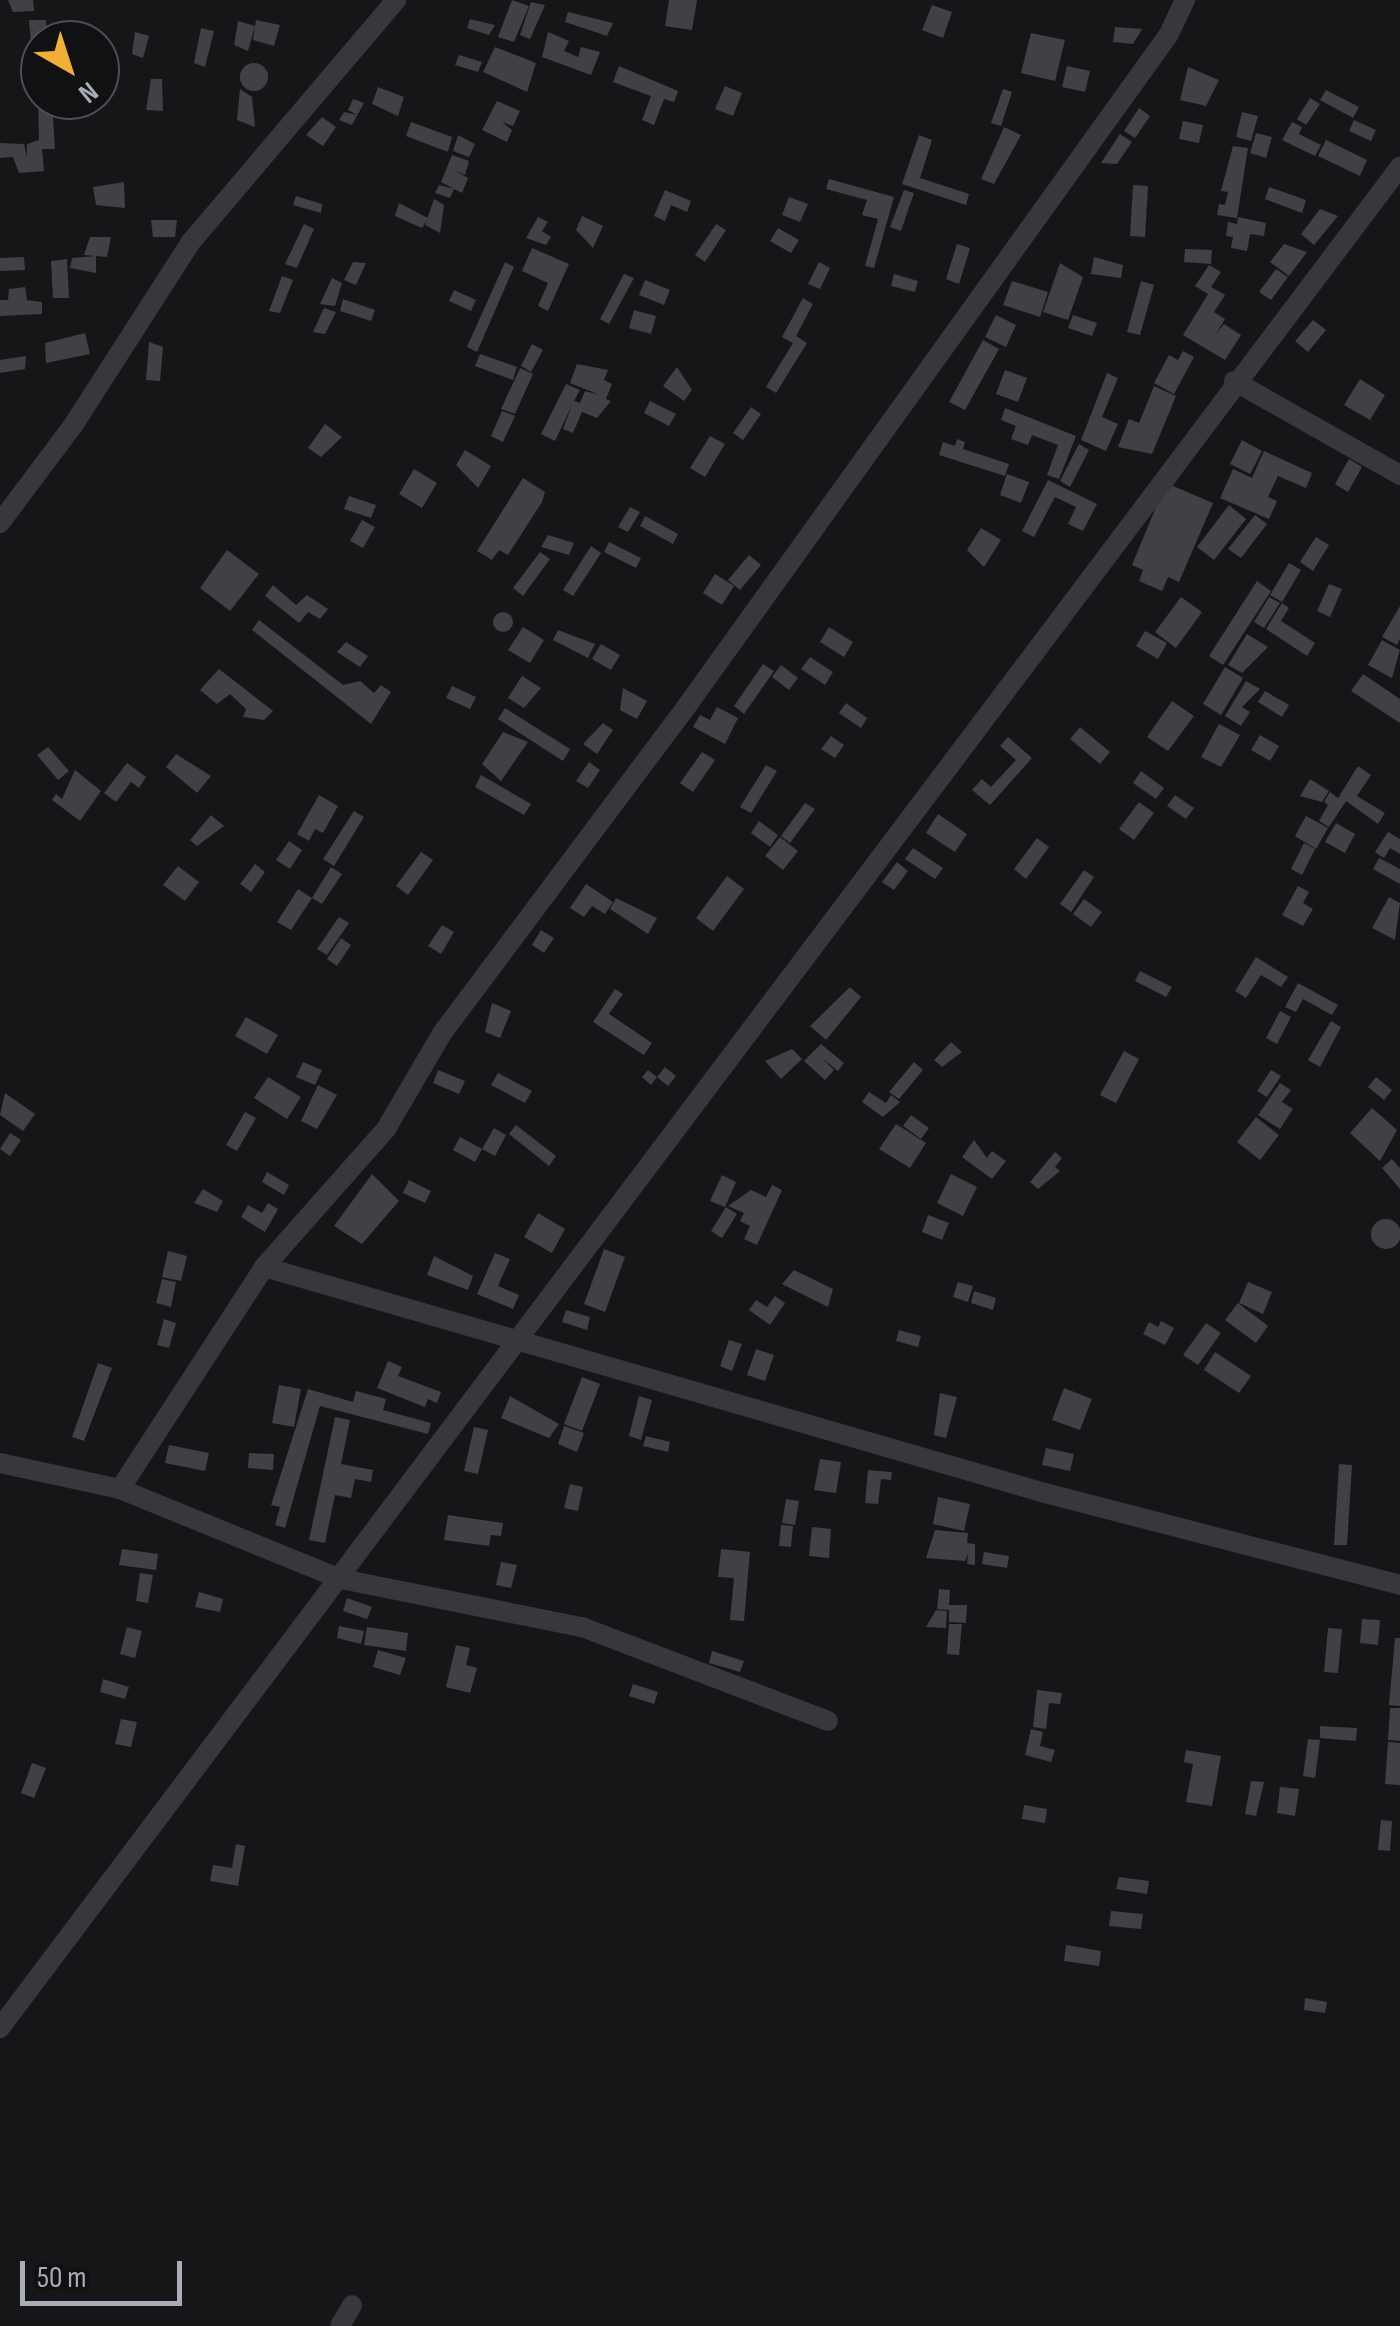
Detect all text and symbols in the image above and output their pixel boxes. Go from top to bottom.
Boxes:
north arrow [20,20,120,120]
text: N [72,75,104,110]
scale bar [25,2241,188,2303]
text: 50 m [37,2260,86,2296]

